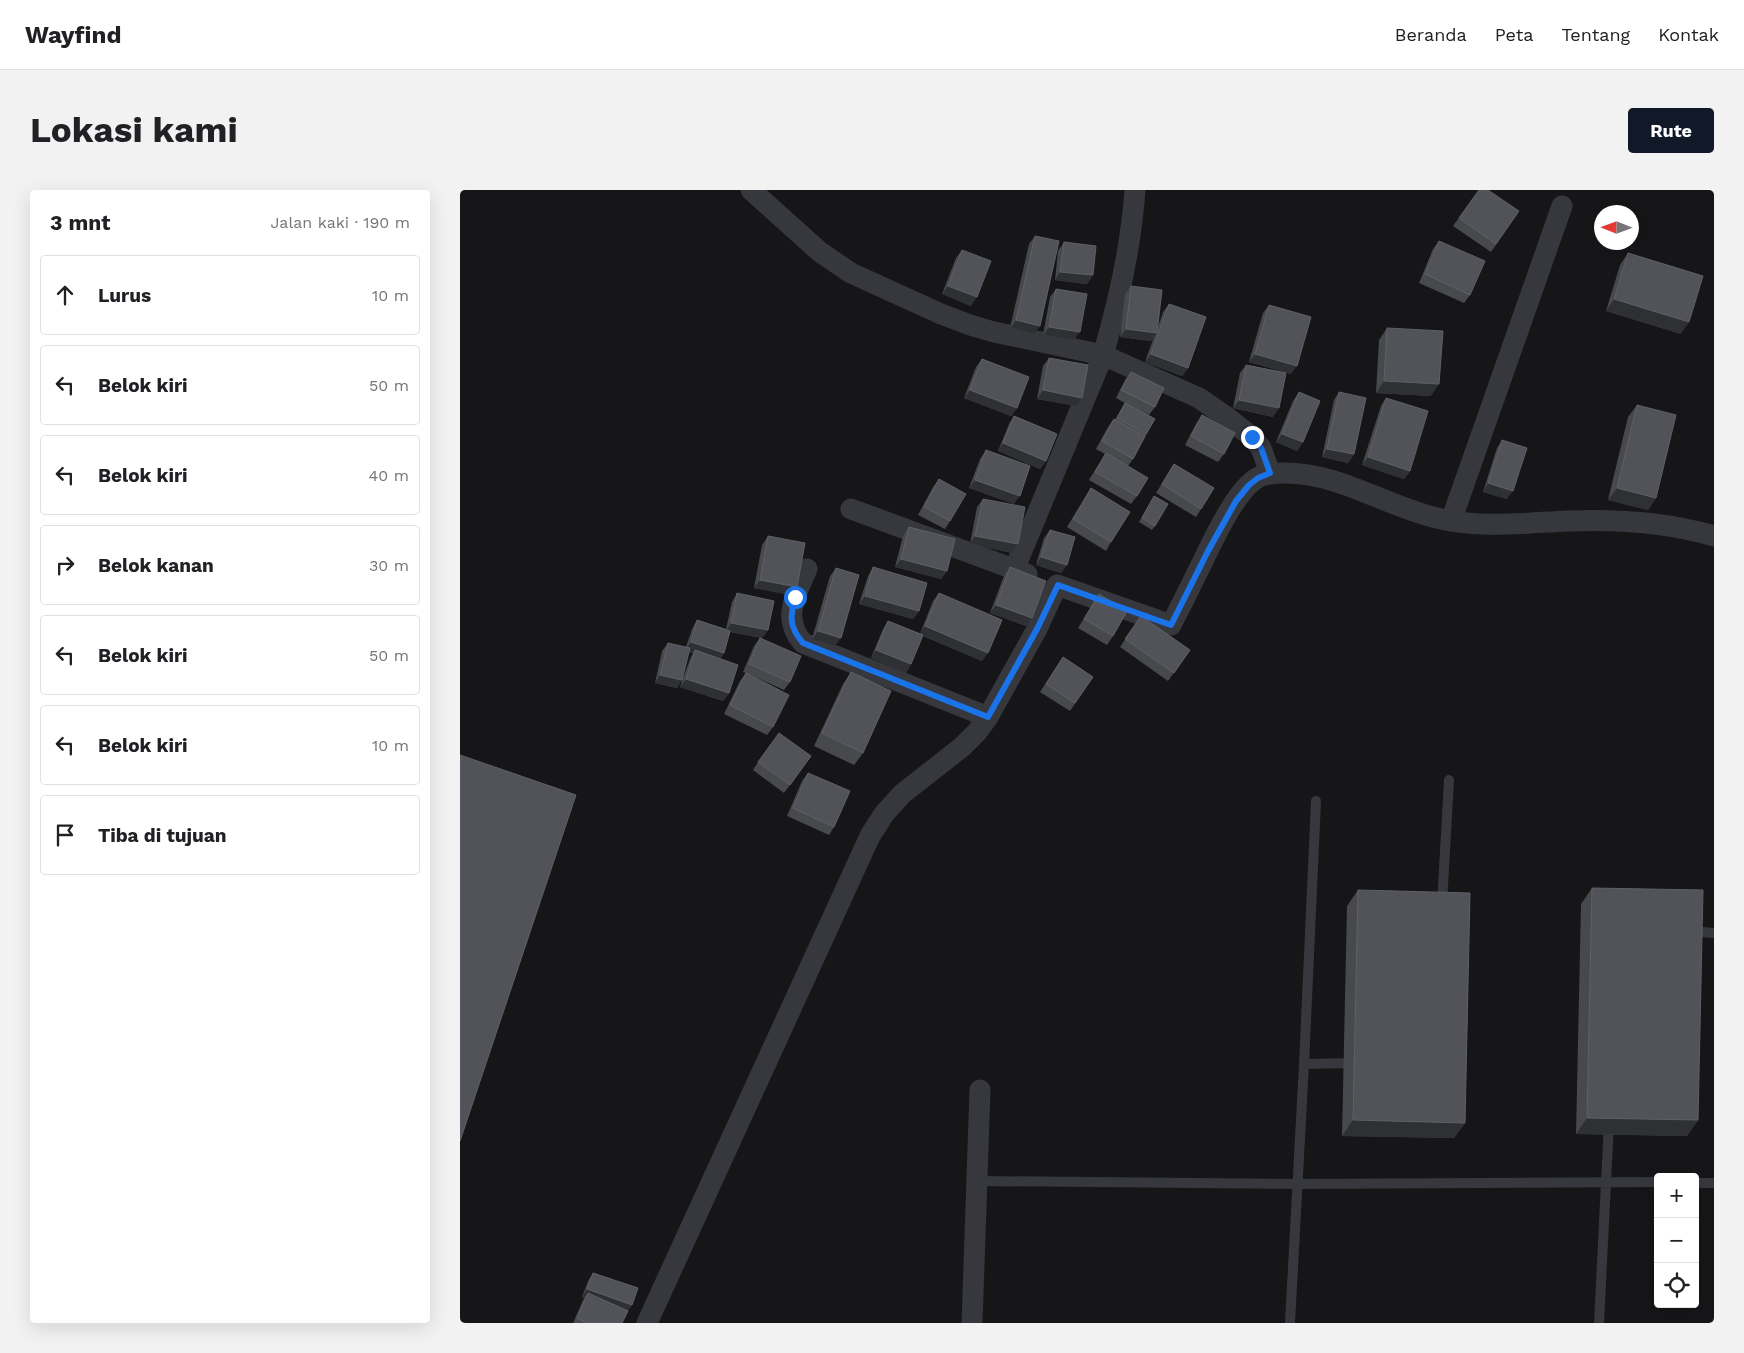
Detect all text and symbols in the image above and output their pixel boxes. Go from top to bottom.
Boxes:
text: Wayfind [25,21,121,49]
text: Beranda [1395,24,1467,45]
text: Peta [1495,24,1533,45]
text: Tentang [1561,24,1630,45]
text: Kontak [1658,24,1719,45]
button: Rute [1628,108,1714,153]
text: Lokasi kami [30,109,238,151]
north arrow [1594,205,1639,250]
text: 3 mnt [50,210,110,235]
text: Jalan kaki · 190 m [271,213,410,232]
icon: ahead [51,281,79,309]
text: Lurus [98,284,151,307]
text: 10 m [372,286,409,305]
icon: left [51,371,79,399]
text: Belok kiri [98,374,188,397]
text: 50 m [369,376,409,395]
route end [1241,426,1264,449]
icon: left [51,461,79,489]
text: Belok kiri [98,464,188,487]
text: 40 m [369,466,409,485]
icon: right [51,551,79,579]
text: Belok kanan [98,554,214,577]
text: 30 m [369,556,409,575]
route start [784,586,807,609]
icon: left [51,641,79,669]
text: Belok kiri [98,644,188,667]
text: 50 m [369,646,409,665]
icon: left [51,731,79,759]
text: Belok kiri [98,734,188,757]
text: 10 m [372,736,409,755]
icon: arrive [51,821,79,849]
text: Tiba di tujuan [98,824,227,847]
map controls [1654,1173,1699,1308]
button: + [1654,1173,1699,1218]
button: − [1654,1218,1699,1263]
button: locate [1654,1263,1699,1308]

